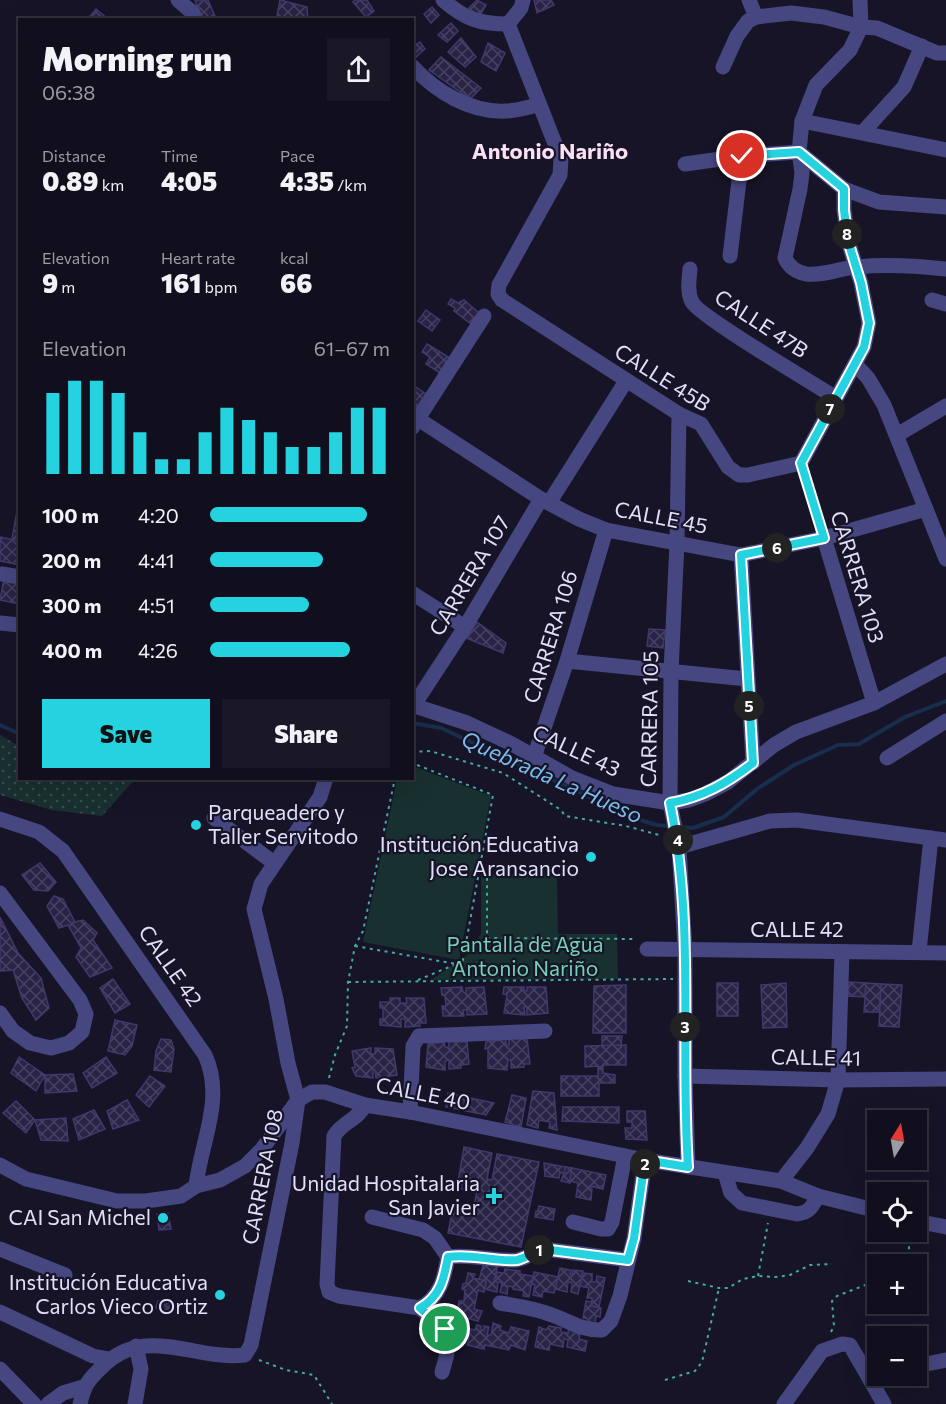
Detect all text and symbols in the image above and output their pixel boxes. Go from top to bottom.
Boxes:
text: Morning run [42,37,232,78]
button: share [327,38,390,101]
text: 06:38 [42,80,95,104]
pin [716,130,767,181]
district label: Antonio Nariño [472,137,628,164]
icon: check [725,139,758,172]
text: Distance [42,146,106,165]
text: Time [161,146,198,165]
text: Pace [280,146,315,165]
text: 0.89 [42,165,99,196]
text: 4:05 [161,165,217,196]
text: 4:35 [280,165,334,196]
text: km [99,175,124,194]
text: /km [334,175,367,194]
pin: 8 [832,219,862,249]
text: 8 [842,224,852,243]
text: Elevation [42,248,110,267]
text: Heart rate [161,248,235,267]
text: kcal [280,248,309,267]
text: 9 [42,267,58,298]
text: 161 [161,267,201,298]
text: 66 [280,267,312,298]
text: m [58,277,75,296]
text: bpm [201,277,237,296]
street label: CALLE 47B [710,283,813,362]
text: Elevation [42,336,127,360]
text: 61–67 m [314,336,390,360]
street label: CALLE 45B [611,338,715,416]
pin: 7 [815,394,845,424]
text: 7 [826,399,834,418]
street label: CALLE 45 [613,495,710,538]
text: 100 m [42,503,99,527]
text: 4:20 [138,503,179,527]
street label: CARRERA 103 [827,508,890,646]
street label: CARRERA 107 [423,511,514,640]
pin: 6 [762,533,792,563]
text: 6 [772,538,782,557]
text: 200 m [42,548,101,572]
text: 4:41 [138,548,175,572]
street label: CARRERA 106 [518,567,582,706]
text: 300 m [42,593,102,617]
text: 4:51 [138,593,175,617]
text: 400 m [42,638,102,662]
text: 4:26 [138,638,178,662]
street label: CARRERA 105 [635,650,662,788]
pin: 5 [734,691,764,721]
text: 5 [744,696,754,715]
button: Save [42,699,210,768]
button: Share [222,699,390,768]
street label: CALLE 43 [529,718,625,781]
water label: Quebrada La Hueso [458,725,647,829]
place label: Parqueadero y Taller Servitodo [208,799,358,848]
marker: Parqueadero y Taller Servitodo [189,818,203,832]
pin: 4 [663,825,693,855]
text: 4 [673,830,683,849]
place label: Institución Educativa Jose Aransancio [380,831,579,880]
marker: Institución Educativa Jose Aransancio [584,850,598,864]
street label: CALLE 42 [750,916,844,941]
street label: CALLE 42 [134,920,208,1011]
park label: Pantalla de Agua Antonio Nariño [447,931,603,980]
pin: 3 [670,1012,700,1042]
text: 3 [680,1017,690,1036]
street label: CALLE 41 [771,1043,861,1070]
street label: CALLE 40 [374,1071,473,1114]
street label: CARRERA 108 [236,1107,287,1247]
north arrow [867,1110,927,1170]
map controls [867,1110,927,1386]
pin: 2 [630,1149,660,1179]
text: 2 [640,1154,650,1173]
place label: Unidad Hospitalaria San Javier [292,1170,480,1219]
button: locate [867,1182,927,1242]
marker: Unidad Hospitalaria San Javier [485,1187,503,1205]
place label: CAI San Michel [9,1204,151,1229]
marker: CAI San Michel [156,1211,170,1225]
pin: 1 [524,1235,554,1265]
text: 1 [535,1240,543,1259]
button: + [867,1254,927,1314]
place label: Institución Educativa Carlos Vieco Ortiz [9,1269,208,1318]
marker: Institución Educativa Carlos Vieco Ortiz [213,1288,227,1302]
pin [419,1303,470,1354]
icon: arrive [428,1312,461,1345]
button: − [867,1326,927,1386]

